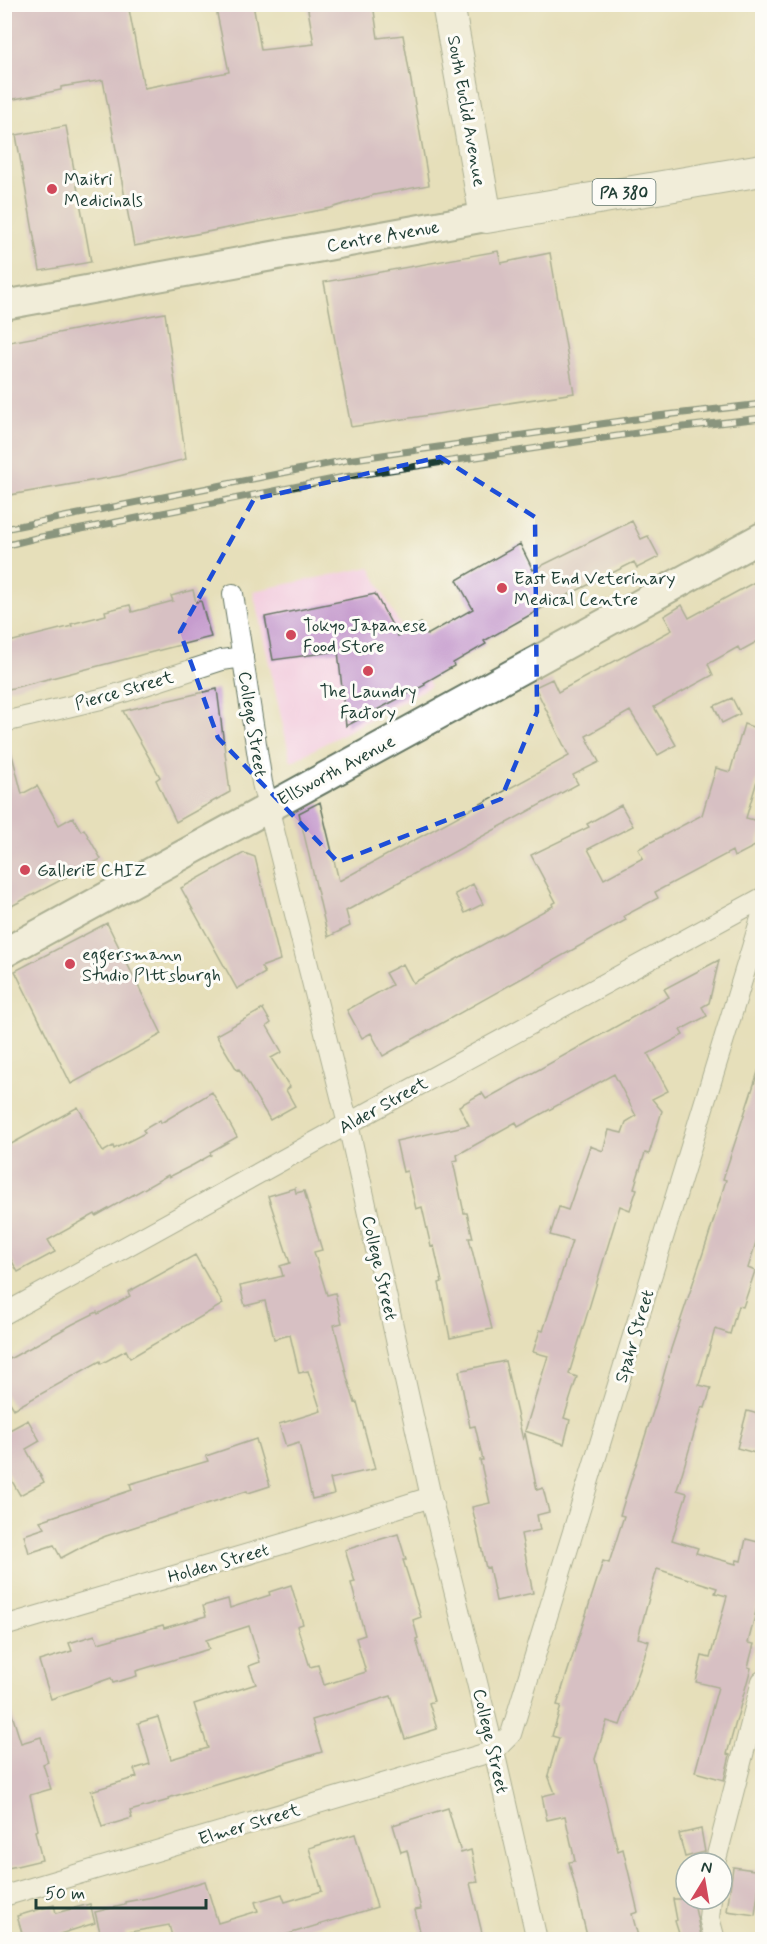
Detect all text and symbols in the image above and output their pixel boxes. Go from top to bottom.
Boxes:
street label: South Euclid Avenue [441,34,491,189]
place label: Maitri Medicinals [64,168,143,213]
road number: PA 380 [592,179,656,205]
marker: Maitri Medicinals [45,182,59,196]
street label: Centre Avenue [325,215,441,259]
place label: East End Veterinary Medical Centre [514,567,675,612]
marker: East End Veterinary Medical Centre [495,581,509,595]
place label: Tokyo Japanese Food Store [303,614,427,659]
marker: Tokyo Japanese Food Store [284,628,298,642]
marker: The Laundry Factory [361,664,375,678]
street label: Pierce Street [72,665,177,717]
street label: College Street [232,670,272,779]
place label: The Laundry Factory [320,680,416,725]
street label: Ellsworth Avenue [273,730,400,812]
place label: GalleriE CHIZ [37,859,147,883]
marker: GalleriE CHIZ [18,863,32,877]
place label: eggersmann Studio PIttsburgh [82,943,221,988]
marker: eggersmann Studio PIttsburgh [63,957,77,971]
street label: Alder Street [335,1071,433,1140]
street label: College Street [355,1214,403,1323]
street label: Spahr Street [609,1287,661,1386]
street label: Holden Street [165,1538,272,1590]
street label: College Street [466,1687,514,1796]
street label: Elmer Street [196,1798,303,1852]
north arrow [674,1851,734,1911]
text: N [699,1856,714,1879]
scale bar [36,1872,206,1910]
text: 50 m [45,1882,85,1906]

